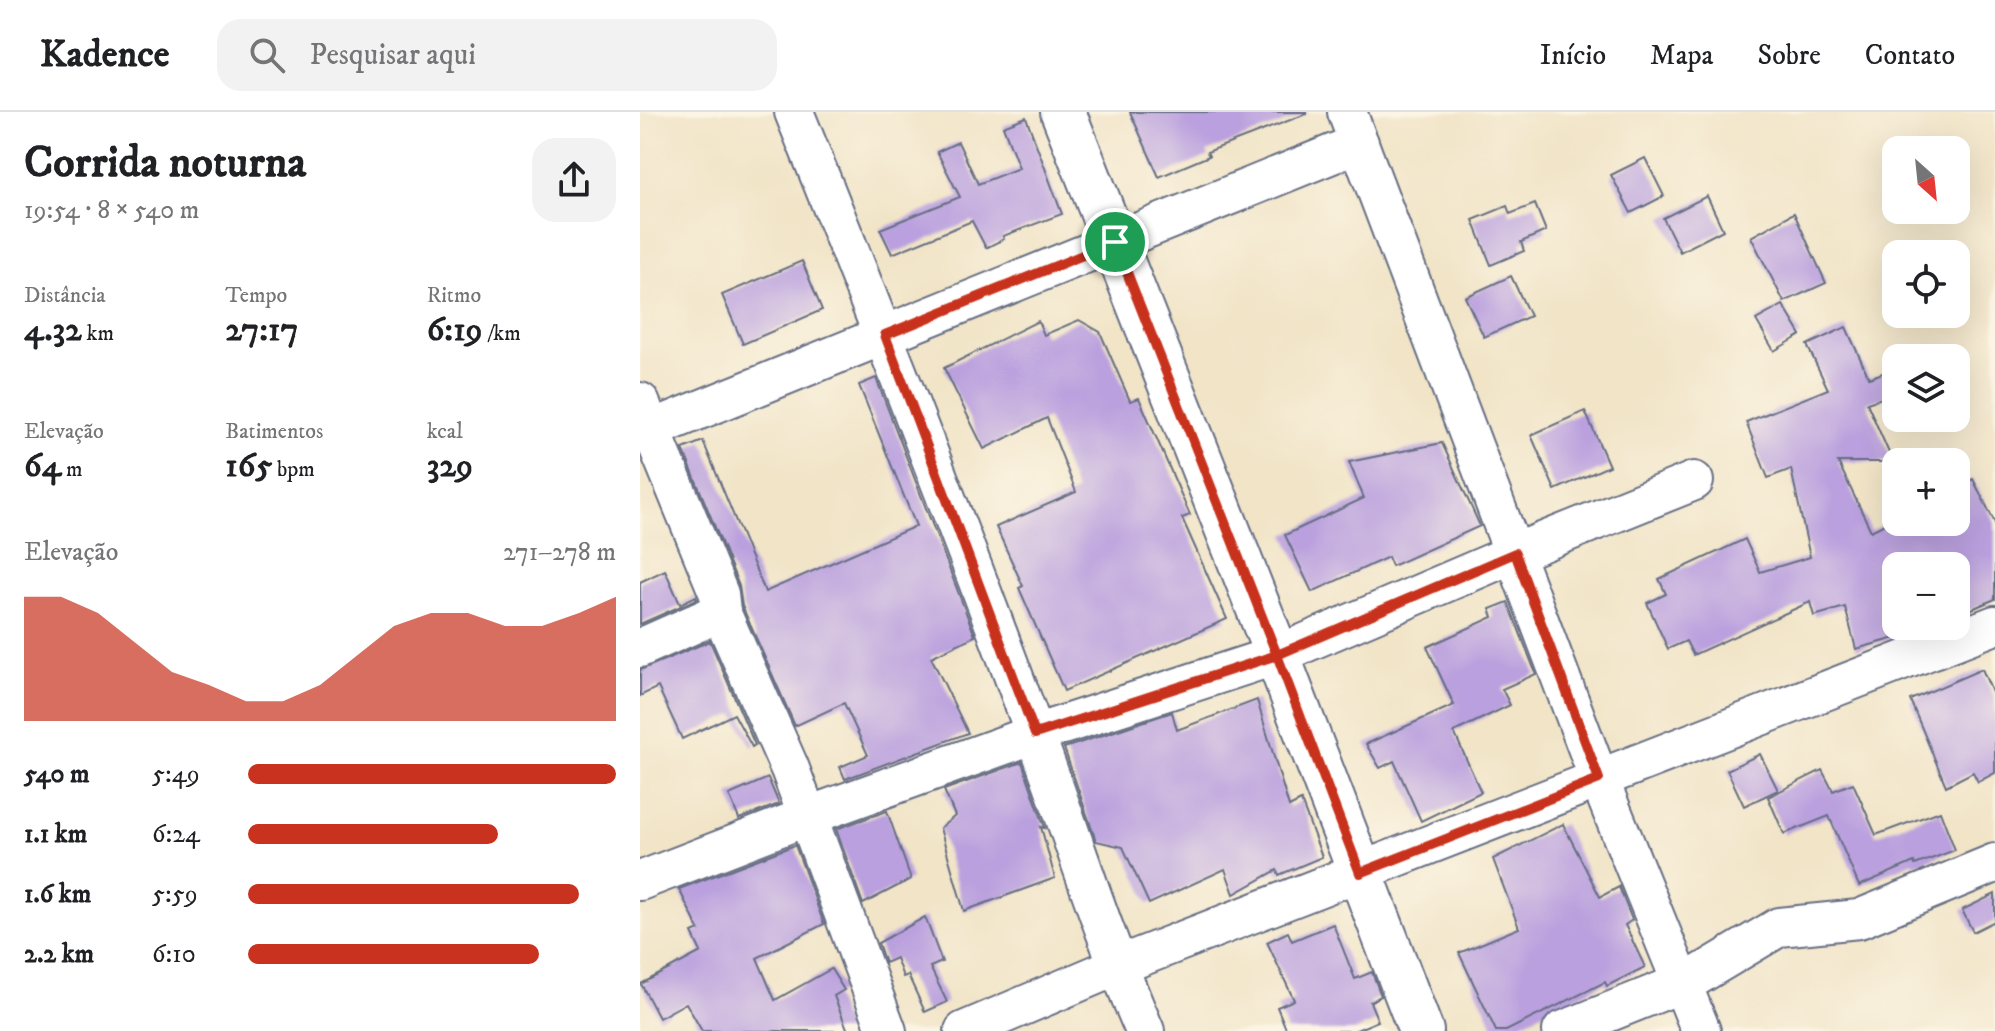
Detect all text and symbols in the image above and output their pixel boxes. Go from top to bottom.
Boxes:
search box [217,19,777,91]
text: Kadence [40,31,169,79]
icon: search [245,33,289,77]
text: Pesquisar aqui [309,37,476,74]
text: Início [1540,38,1606,73]
text: Mapa [1650,38,1714,73]
text: Sobre [1758,38,1821,73]
text: Contato [1865,38,1955,73]
text: Corrida noturna [24,136,306,191]
north arrow [1882,136,1970,224]
map controls [1882,136,1970,640]
button: share [532,138,616,222]
text: 19:54 · 8 × 540 m [24,194,199,227]
pin [1081,208,1149,276]
icon: arrive [1093,220,1137,264]
button: locate [1882,240,1970,328]
text: Distância [24,282,106,309]
text: Tempo [225,282,287,309]
text: Ritmo [427,282,481,309]
text: 4.32 [24,309,82,351]
text: 27:17 [225,309,298,351]
text: 6:19 [427,309,483,351]
text: km [82,320,114,347]
text: /km [483,320,521,347]
button: layers [1882,344,1970,432]
text: Elevação [24,418,104,445]
text: Batimentos [225,418,323,445]
text: kcal [427,418,463,445]
text: 64 [24,445,61,487]
text: 165 [225,445,272,487]
text: 329 [427,445,473,487]
button: + [1882,448,1970,536]
text: m [61,456,83,483]
text: bpm [272,456,315,483]
text: Elevação [24,536,118,569]
text: 271–278 m [503,536,616,569]
button: − [1882,552,1970,640]
text: 540 m [24,758,90,791]
text: 5:49 [152,758,200,791]
text: 1.1 km [24,818,87,851]
text: 6:24 [152,818,200,851]
text: 1.6 km [24,878,91,911]
text: 5:59 [152,878,198,911]
text: 2.2 km [24,938,94,971]
text: 6:10 [152,938,196,971]

